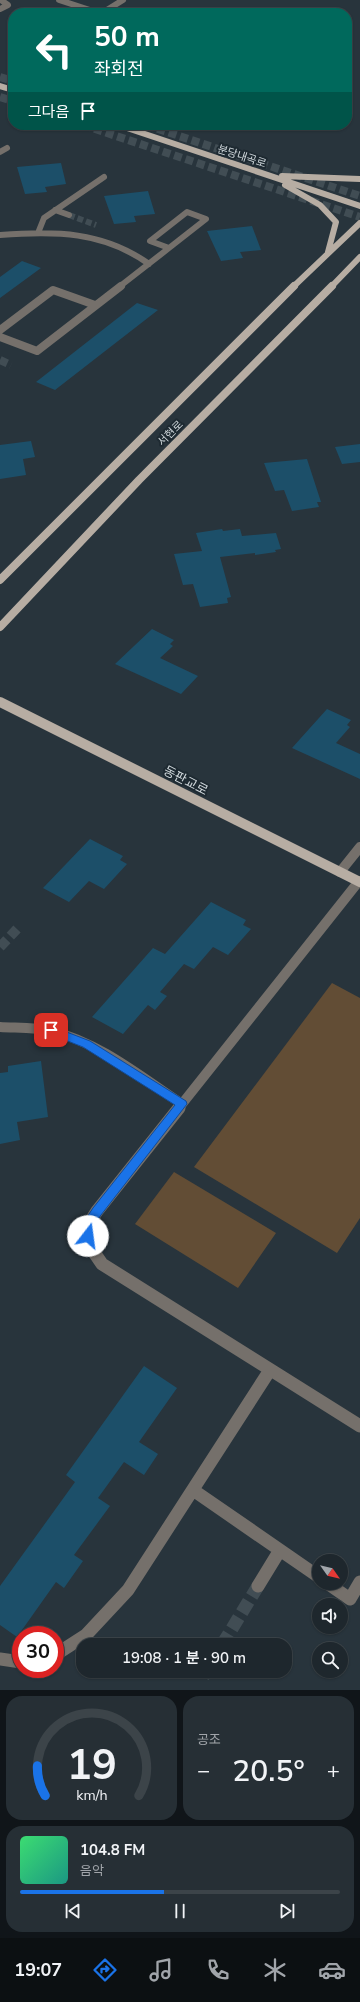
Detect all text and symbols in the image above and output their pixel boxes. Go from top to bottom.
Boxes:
text: 50 m [94,18,160,56]
icon: left [28,24,80,76]
text: 좌회전 [94,57,144,81]
icon: arrive [77,100,99,122]
text: 그다음 [28,102,69,122]
street label: 분당내곡로 [215,142,268,171]
street label: 서현로 [154,417,186,449]
street label: 동판교로 [160,762,211,800]
pin [34,1013,68,1047]
icon: arrive [40,1019,62,1041]
position arrow [67,1215,109,1257]
north arrow [312,1554,348,1590]
map controls [312,1554,348,1678]
button: sound [312,1598,348,1634]
speed limit sign: 30 [12,1626,64,1678]
button: search [312,1642,348,1678]
text: 19:08 · 1 분 · 90 m [122,1648,246,1668]
text: 공조 [197,1731,221,1749]
text: 19 [67,1737,116,1794]
text: 20.5° [232,1751,305,1792]
text: − [197,1756,210,1786]
text: + [327,1756,340,1786]
text: km/h [76,1786,107,1805]
text: 104.8 FM [80,1840,145,1860]
text: 음악 [80,1862,104,1880]
icon: previous [62,1900,84,1922]
icon: pause [169,1900,191,1922]
icon: next [276,1900,298,1922]
icon: directions [91,1956,119,1984]
icon: music [147,1956,175,1984]
icon: phone [204,1956,232,1984]
icon: climate [261,1956,289,1984]
icon: car [318,1956,346,1984]
text: 19:07 [14,1958,62,1982]

